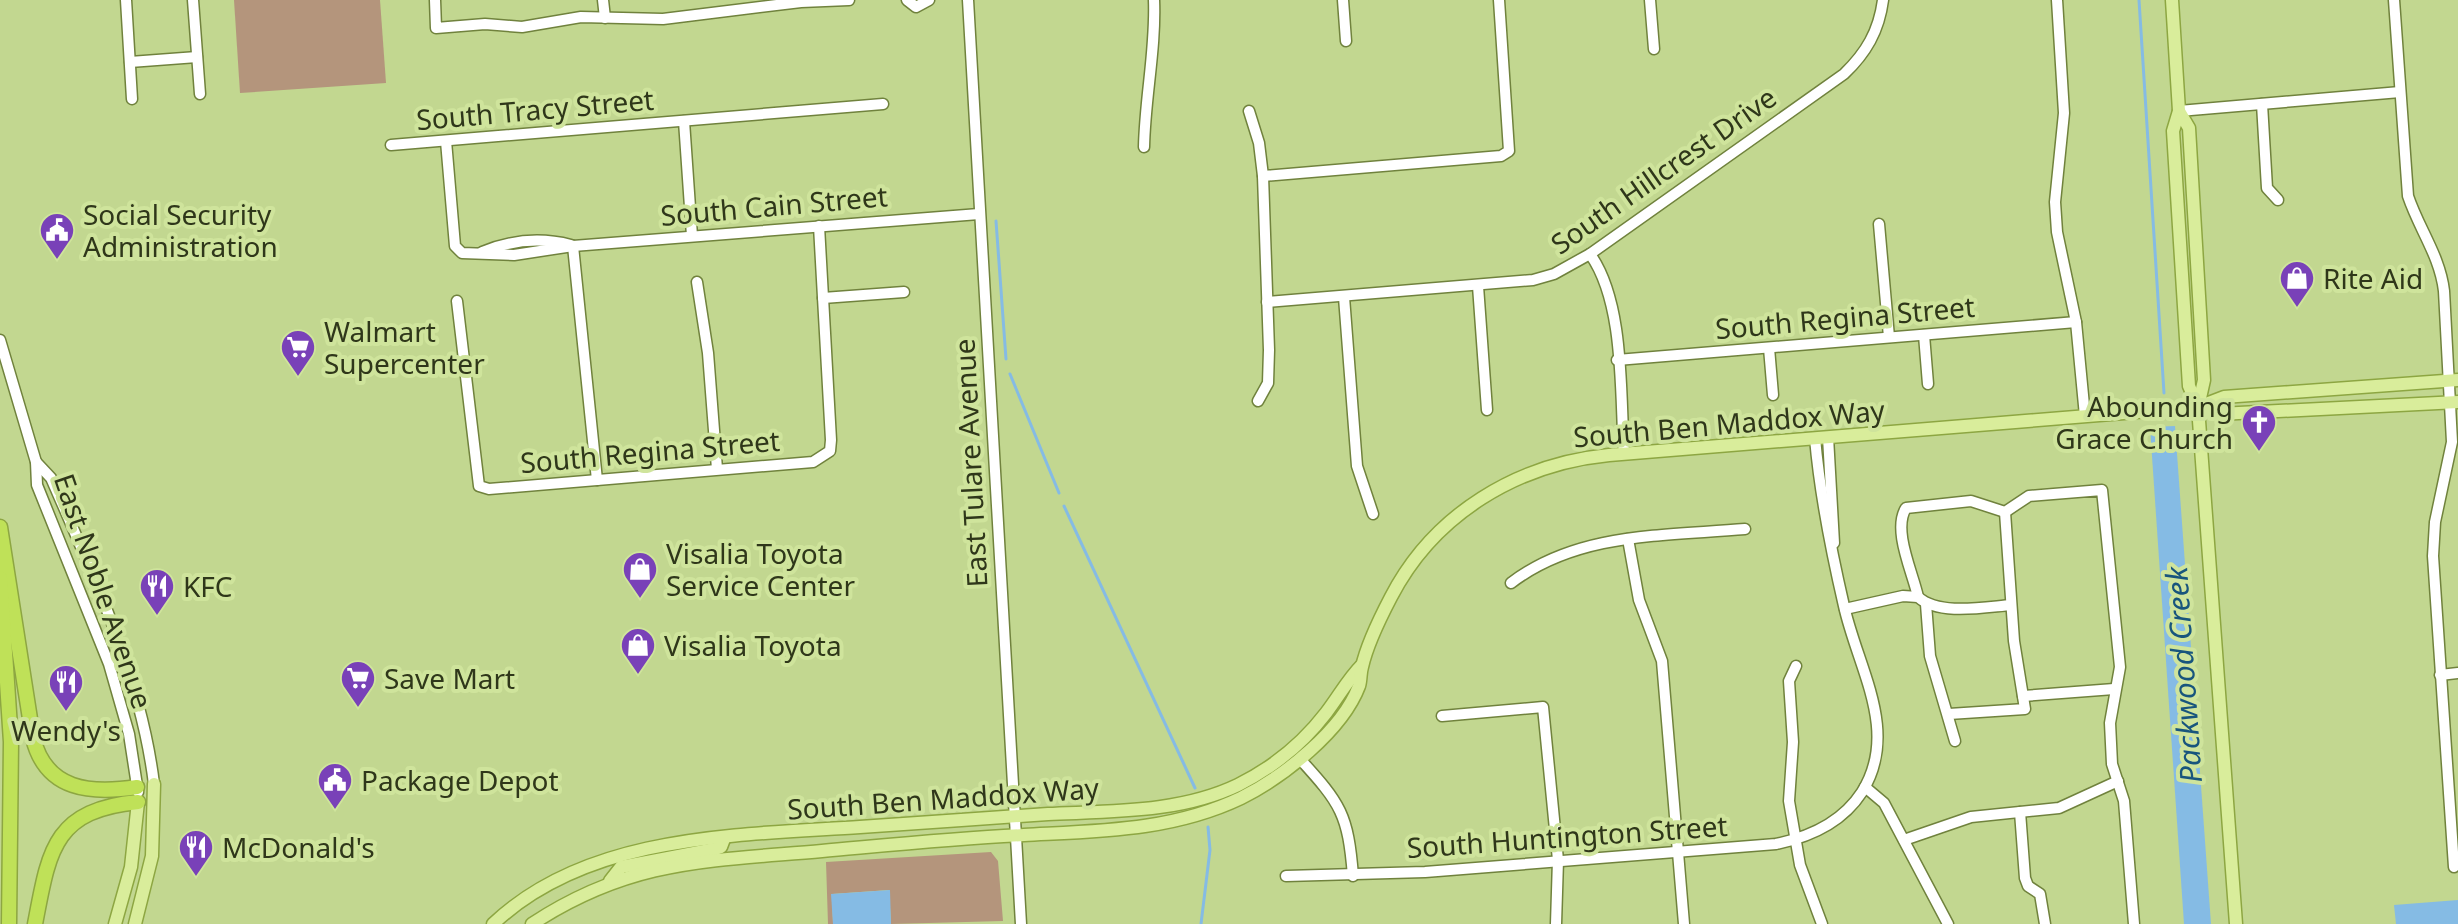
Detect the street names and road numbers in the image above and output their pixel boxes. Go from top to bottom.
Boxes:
street label: South Hillcrest Drive [1543,78,1783,262]
street label: South Tracy Street [415,80,655,138]
street label: South Cain Street [659,176,889,234]
street label: South Regina Street [1714,287,1976,347]
street label: East Tulare Avenue [945,338,995,588]
street label: South Ben Maddox Way [1572,390,1887,456]
street label: South Regina Street [519,421,781,481]
street label: East Noble Avenue [46,468,162,714]
street label: South Ben Maddox Way [786,768,1101,828]
street label: South Huntington Street [1405,806,1729,866]

